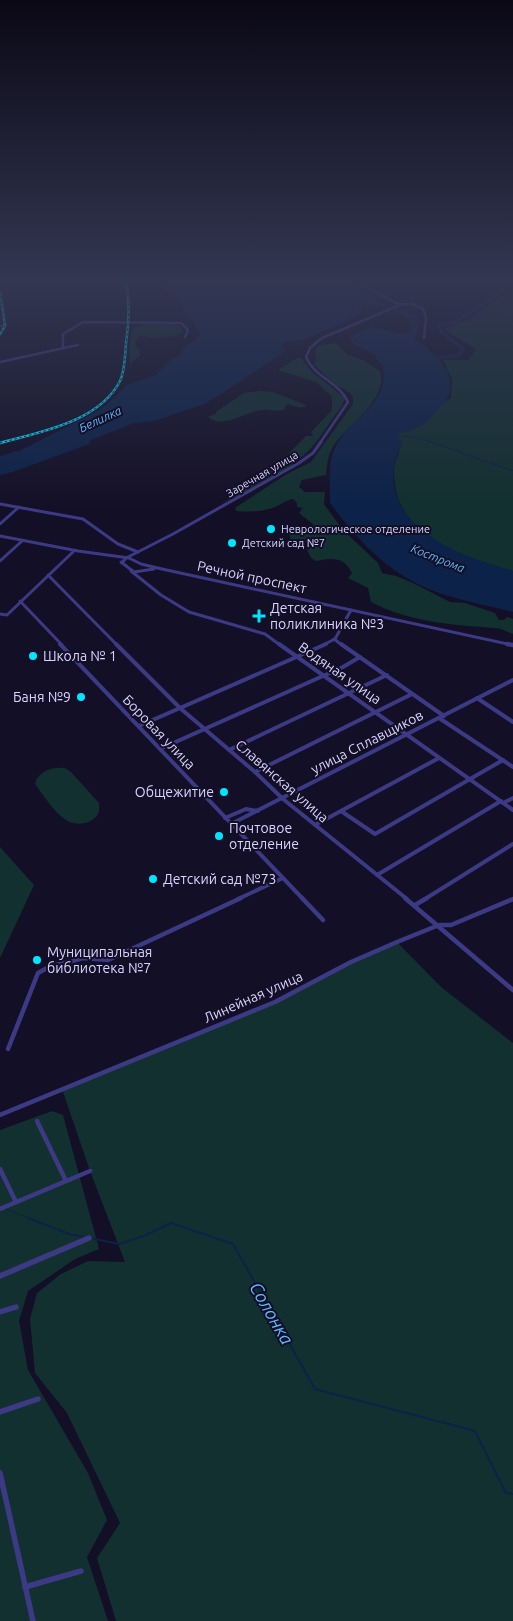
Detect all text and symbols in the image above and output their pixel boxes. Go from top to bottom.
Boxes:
water label: Белилка [77,403,124,434]
street label: Заречная улица [224,449,300,499]
marker: Неврологическое отделение [265,523,277,535]
place label: Неврологическое отделение [281,523,430,535]
marker: Детский сад №7 [226,537,238,549]
place label: Детский сад №7 [242,537,325,549]
water label: Кострома [409,541,467,575]
street label: Речной проспект [196,558,308,596]
place label: Детская поликлиника №3 [270,600,384,632]
marker: Детская поликлиника №3 [252,609,266,623]
street label: Водяная улица [296,639,384,707]
place label: Школа № 1 [43,648,117,664]
marker: Школа № 1 [27,650,39,662]
place label: Баня №9 [13,689,71,705]
marker: Баня №9 [75,691,87,703]
street label: Боровая улица [119,691,199,773]
street label: улица Сплавщиков [308,707,426,777]
street label: Славянская улица [232,736,332,826]
place label: Общежитие [135,784,214,800]
marker: Общежитие [218,786,230,798]
place label: Почтовое отделение [229,820,299,852]
marker: Почтовое отделение [213,830,225,842]
place label: Детский сад №73 [163,871,277,887]
marker: Детский сад №73 [147,873,159,885]
place label: Муниципальная библиотека №7 [47,944,152,976]
marker: Муниципальная библиотека №7 [31,954,43,966]
street label: Линейная улица [201,968,305,1026]
water label: Солонка [246,1278,298,1348]

